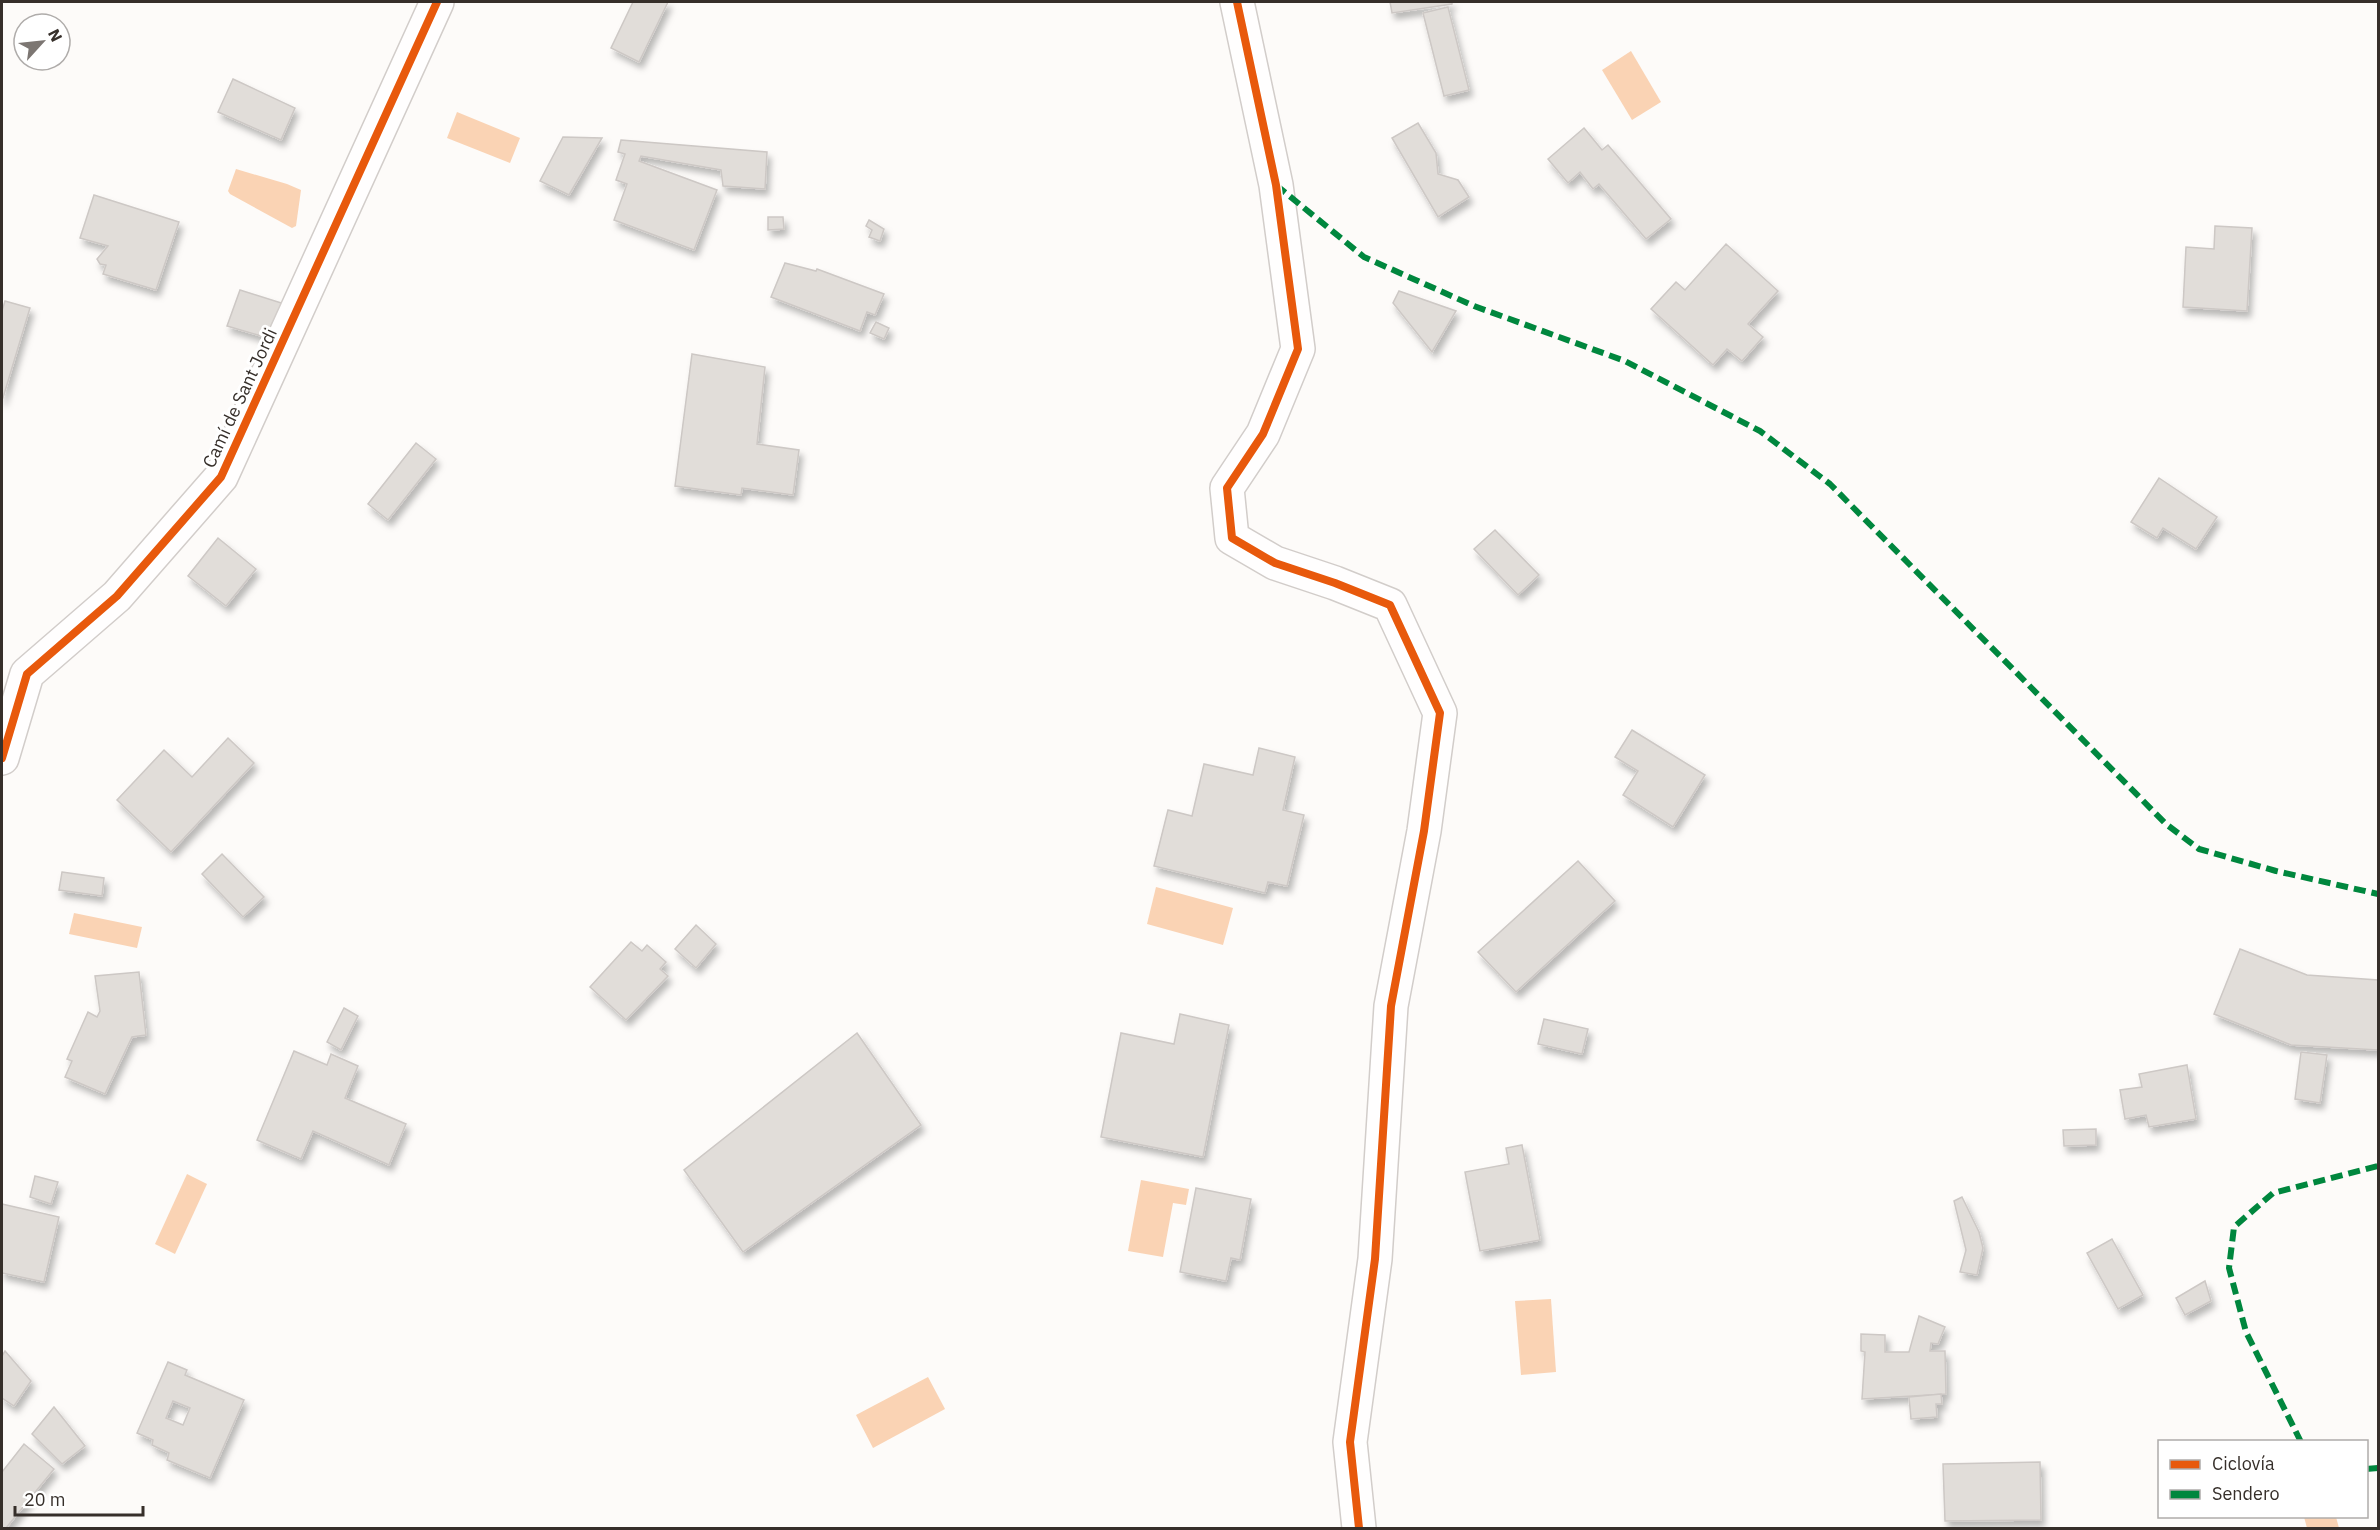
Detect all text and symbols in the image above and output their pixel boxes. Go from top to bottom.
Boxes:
north arrow [12,12,72,72]
text: N [44,25,67,45]
street label: Camí de Sant Jordi [197,324,282,471]
legend [2158,1440,2368,1518]
text: Ciclovía [2212,1452,2275,1475]
scale bar [15,1479,142,1517]
text: Sendero [2212,1482,2279,1505]
text: 20 m [24,1488,66,1511]

